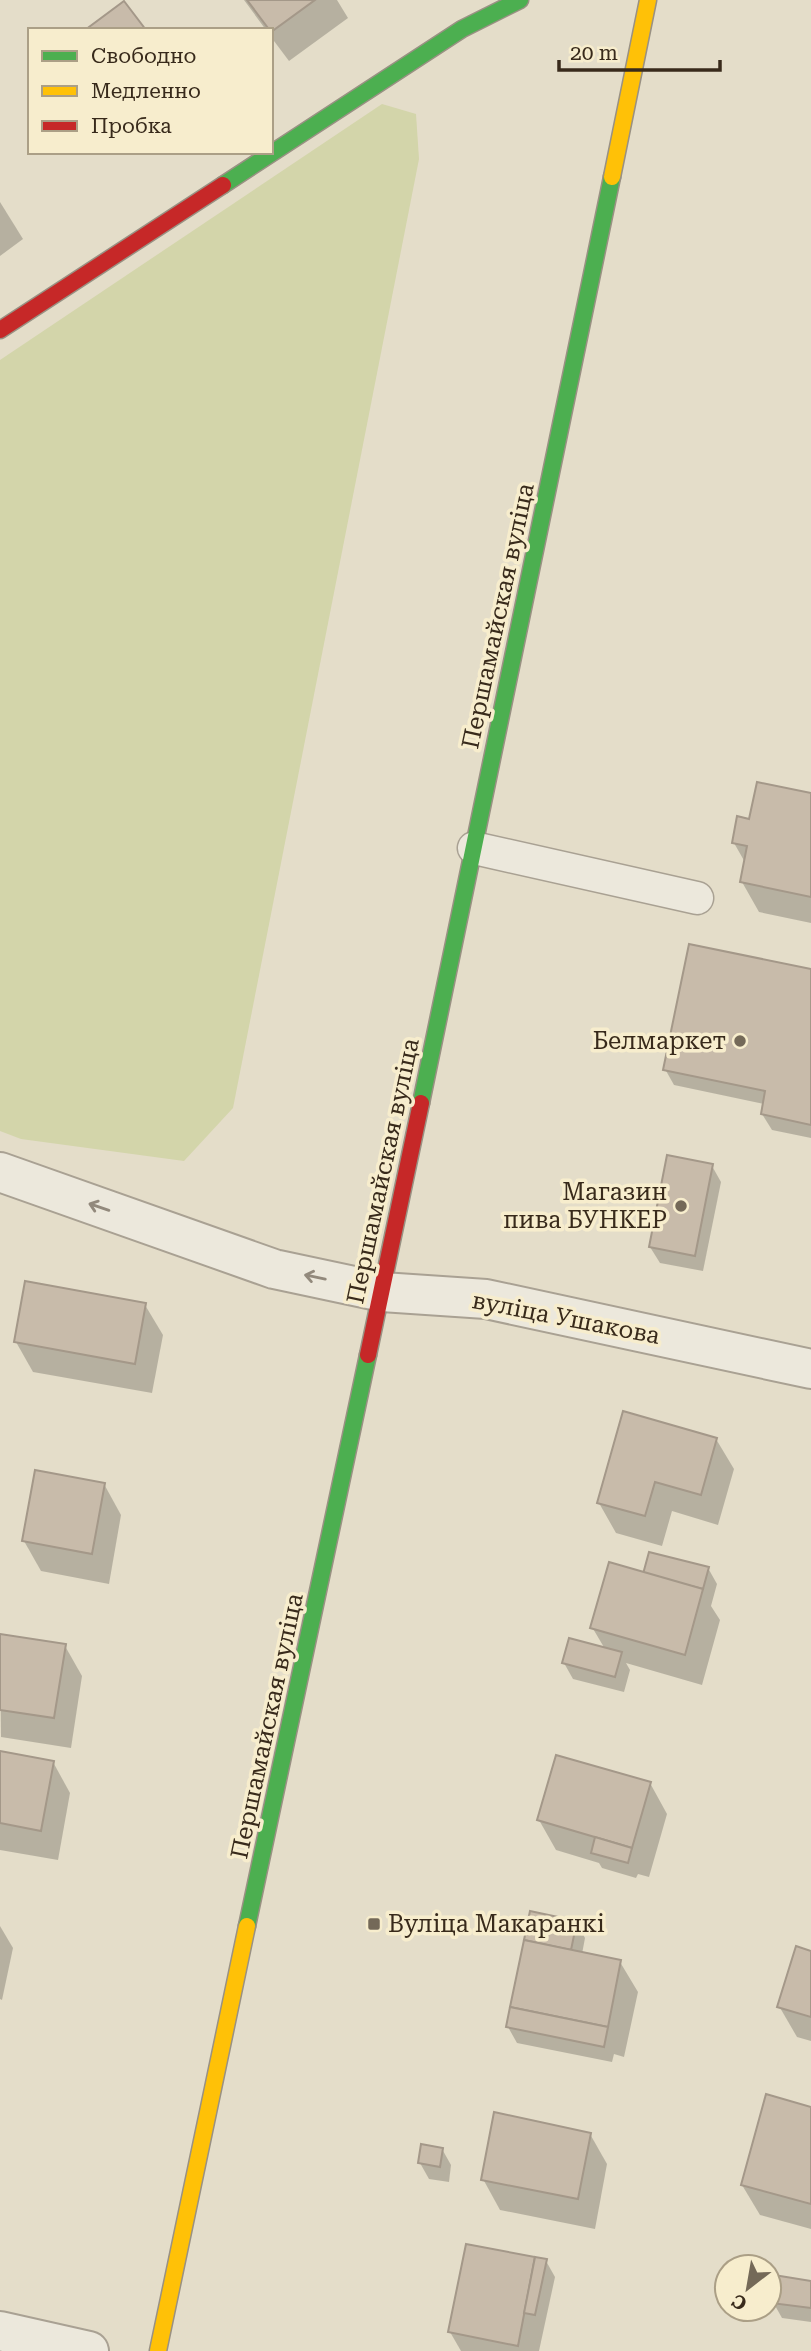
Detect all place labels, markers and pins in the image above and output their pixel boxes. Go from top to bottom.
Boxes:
place label: Белмаркет [593,1027,726,1055]
marker: Белмаркет [732,1033,748,1049]
place label: Магазин пива БУНКЕР [503,1178,667,1234]
marker: Магазин пива БУНКЕР [673,1198,689,1214]
place label: Вуліца Макаранкі [388,1910,605,1938]
marker: Вуліца Макаранкі [366,1916,382,1932]

